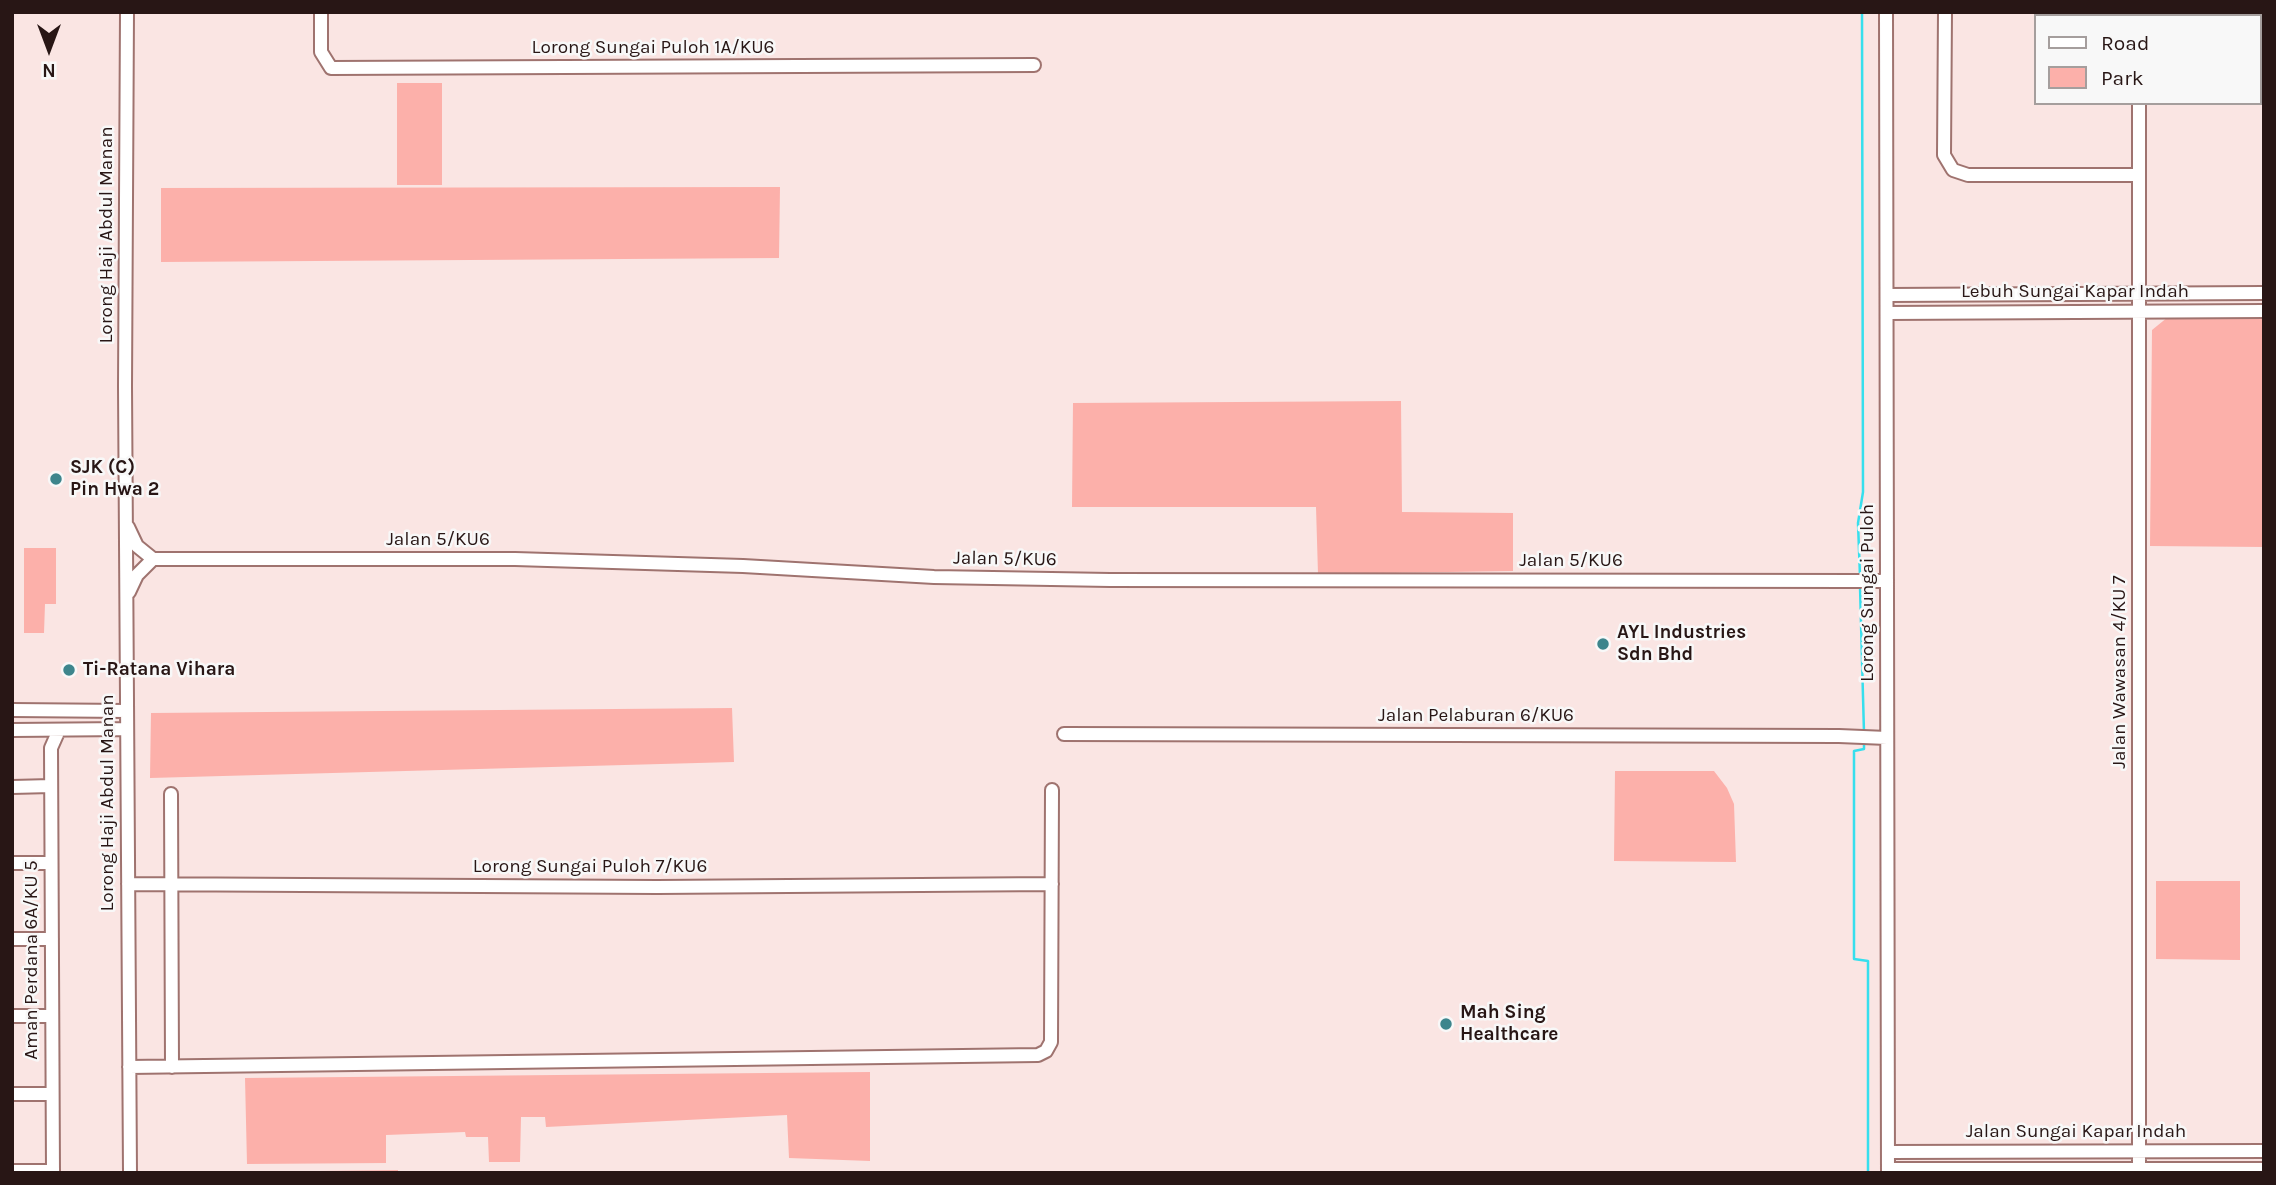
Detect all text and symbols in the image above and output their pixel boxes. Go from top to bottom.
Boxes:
north arrow [14,14,84,84]
legend [2035,14,2262,105]
text: Road [2101,31,2149,55]
street label: Lorong Sungai Puloh 1A/KU6 [532,37,774,59]
text: N [42,59,56,81]
text: Park [2101,66,2144,90]
street label: Lorong Haji Abdul Manan [96,126,118,344]
street label: Lebuh Sungai Kapar Indah [1961,281,2189,303]
place label: SJK (C) Pin Hwa 2 [70,457,159,501]
marker: SJK (C) Pin Hwa 2 [48,471,64,487]
street label: Lorong Sungai Puloh [1857,504,1879,682]
street label: Jalan 5/KU6 [386,529,490,551]
street label: Jalan 5/KU6 [953,547,1057,571]
street label: Jalan 5/KU6 [1519,550,1623,572]
street label: Jalan Wawasan 4/KU 7 [2109,575,2131,769]
place label: AYL Industries Sdn Bhd [1617,622,1746,666]
marker: AYL Industries Sdn Bhd [1595,636,1611,652]
place label: Ti-Ratana Vihara [83,659,235,681]
marker: Ti-Ratana Vihara [61,662,77,678]
street label: Lorong Haji Abdul Manan [97,694,119,912]
street label: Jalan Pelaburan 6/KU6 [1378,705,1574,727]
street label: Lorong Sungai Puloh 7/KU6 [473,856,707,878]
street label: Aman Perdana 6A/KU 5 [21,860,43,1060]
place label: Mah Sing Healthcare [1460,1002,1558,1046]
marker: Mah Sing Healthcare [1438,1016,1454,1032]
street label: Jalan Sungai Kapar Indah [1966,1121,2186,1143]

